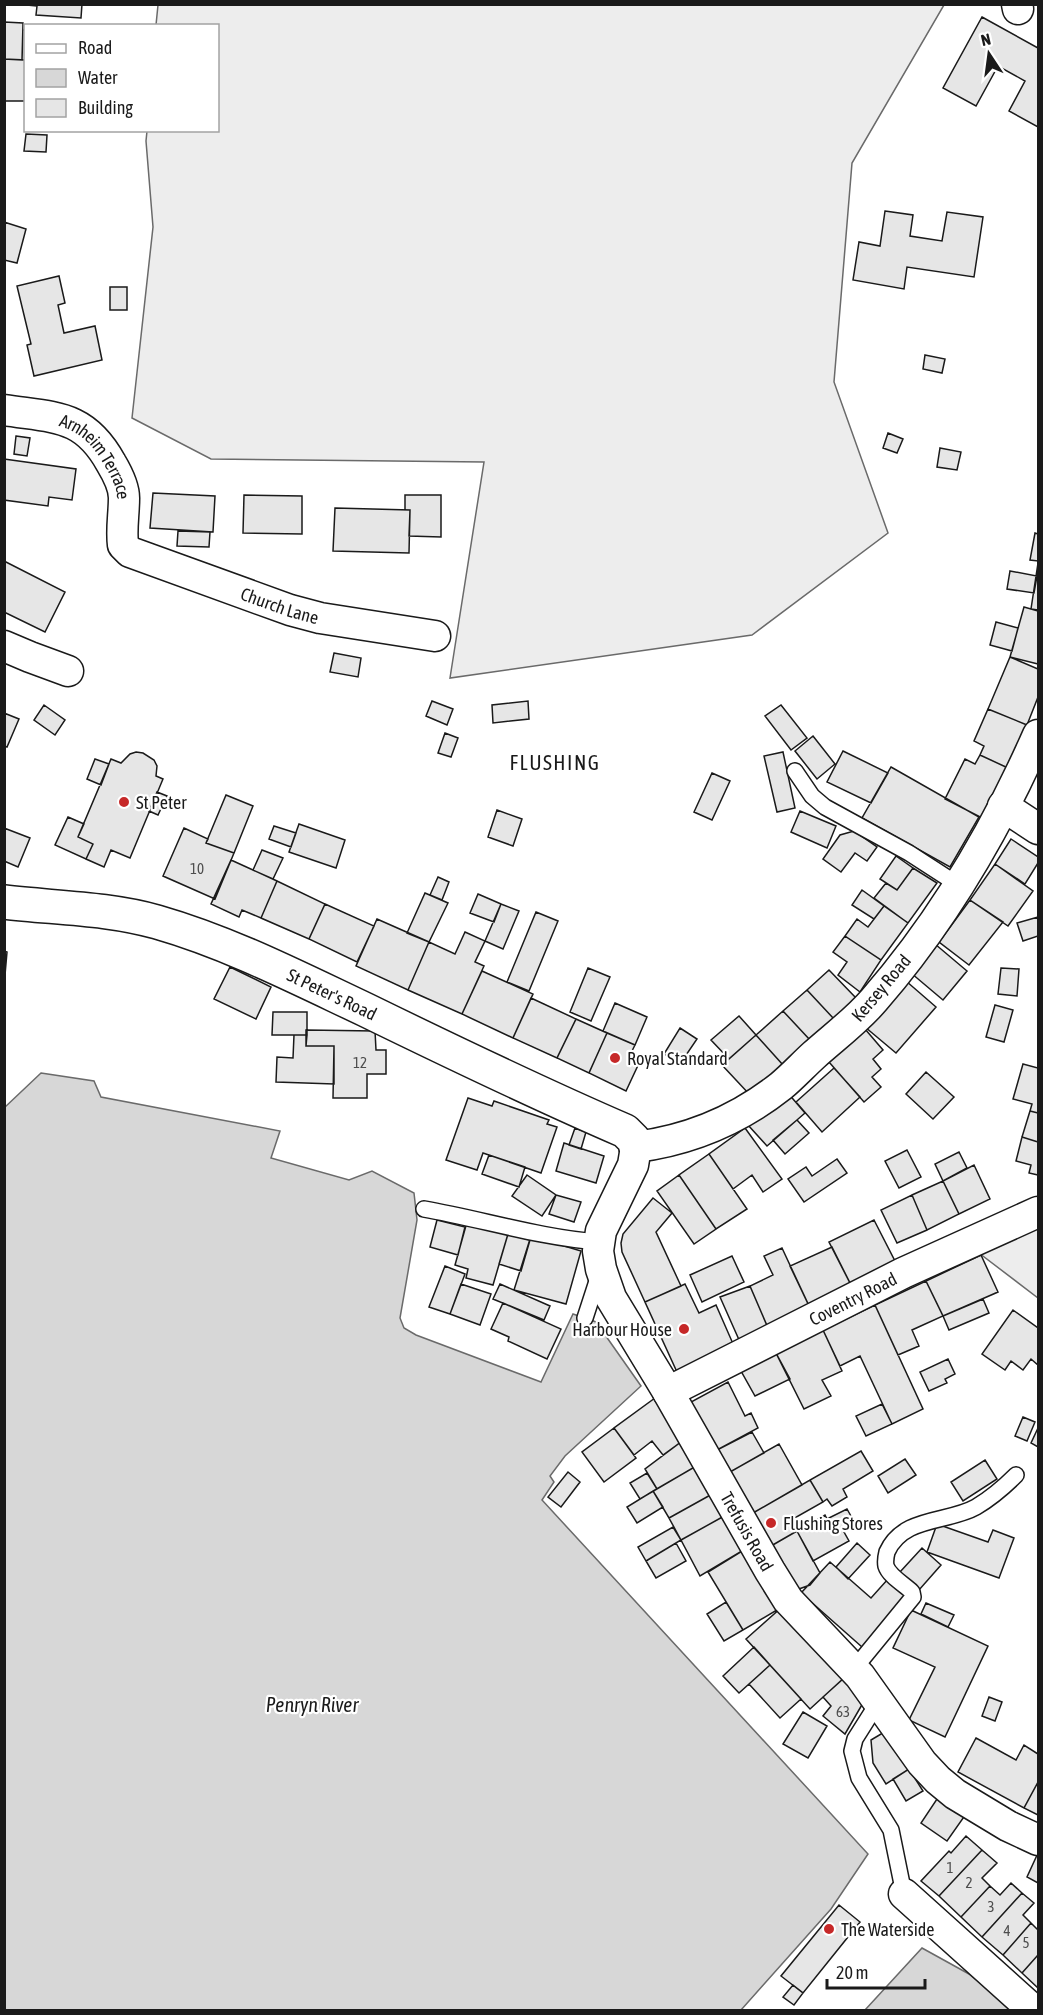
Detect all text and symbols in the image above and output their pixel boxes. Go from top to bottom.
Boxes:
legend [24,24,219,132]
north arrow [959,24,1019,84]
text: N [979,30,992,49]
text: Road [78,37,112,58]
text: Water [78,67,118,88]
text: Building [78,97,133,118]
street label: Arnheim Terrace [57,409,135,500]
street label: Church Lane [238,583,321,628]
district label: FLUSHING [510,750,600,774]
place label: St Peter [136,792,187,813]
marker: St Peter [117,795,131,809]
house number: 10 [190,860,204,877]
street label: Kersey Road [847,950,915,1026]
street label: St Peter's Road [284,964,380,1024]
place label: Royal Standard [627,1048,728,1069]
marker: Royal Standard [608,1051,622,1065]
house number: 12 [353,1054,367,1071]
street label: Coventry Road [805,1268,900,1329]
place label: Harbour House [572,1319,672,1340]
marker: Harbour House [677,1322,691,1336]
street label: Trefusis Road [717,1488,778,1575]
place label: Flushing Stores [783,1513,883,1534]
marker: Flushing Stores [764,1516,778,1530]
water label: Penryn River [266,1693,359,1716]
house number: 63 [836,1703,850,1720]
house number: 1 [946,1859,954,1876]
house number: 2 [965,1874,973,1891]
house number: 3 [987,1898,995,1915]
place label: The Waterside [841,1919,934,1940]
marker: The Waterside [822,1922,836,1936]
house number: 4 [1003,1922,1011,1939]
house number: 5 [1022,1934,1030,1951]
scale bar [827,1952,924,1990]
text: 20 m [836,1962,868,1983]

